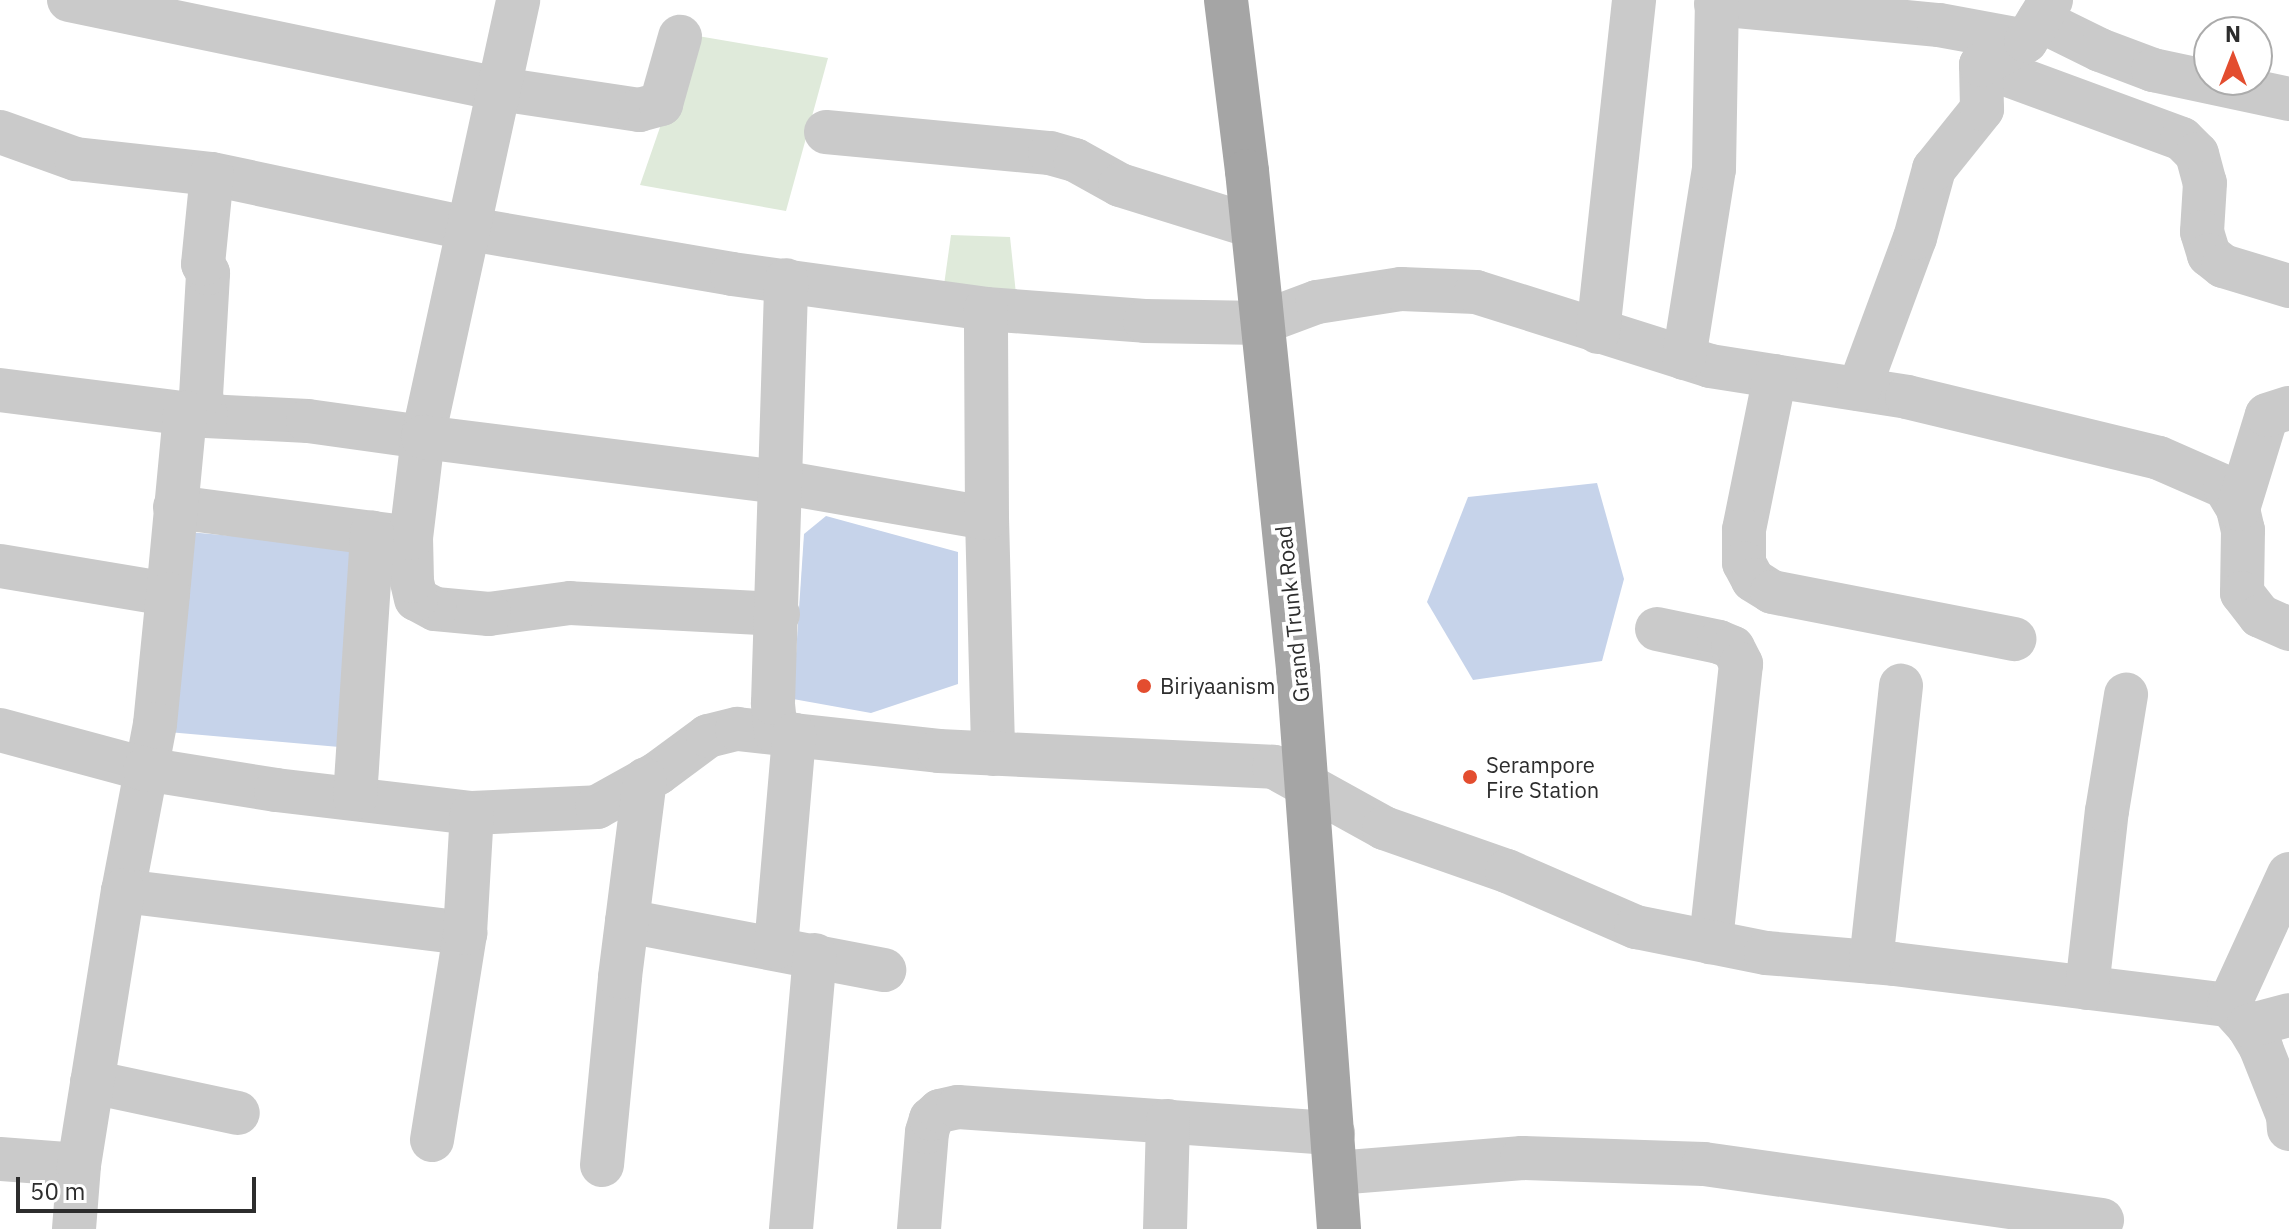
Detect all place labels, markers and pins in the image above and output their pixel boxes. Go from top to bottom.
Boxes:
place label: Biriyaanism [1160,673,1276,699]
marker: Biriyaanism [1135,677,1153,695]
place label: Serampore Fire Station [1486,751,1599,802]
marker: Serampore Fire Station [1461,768,1479,786]

